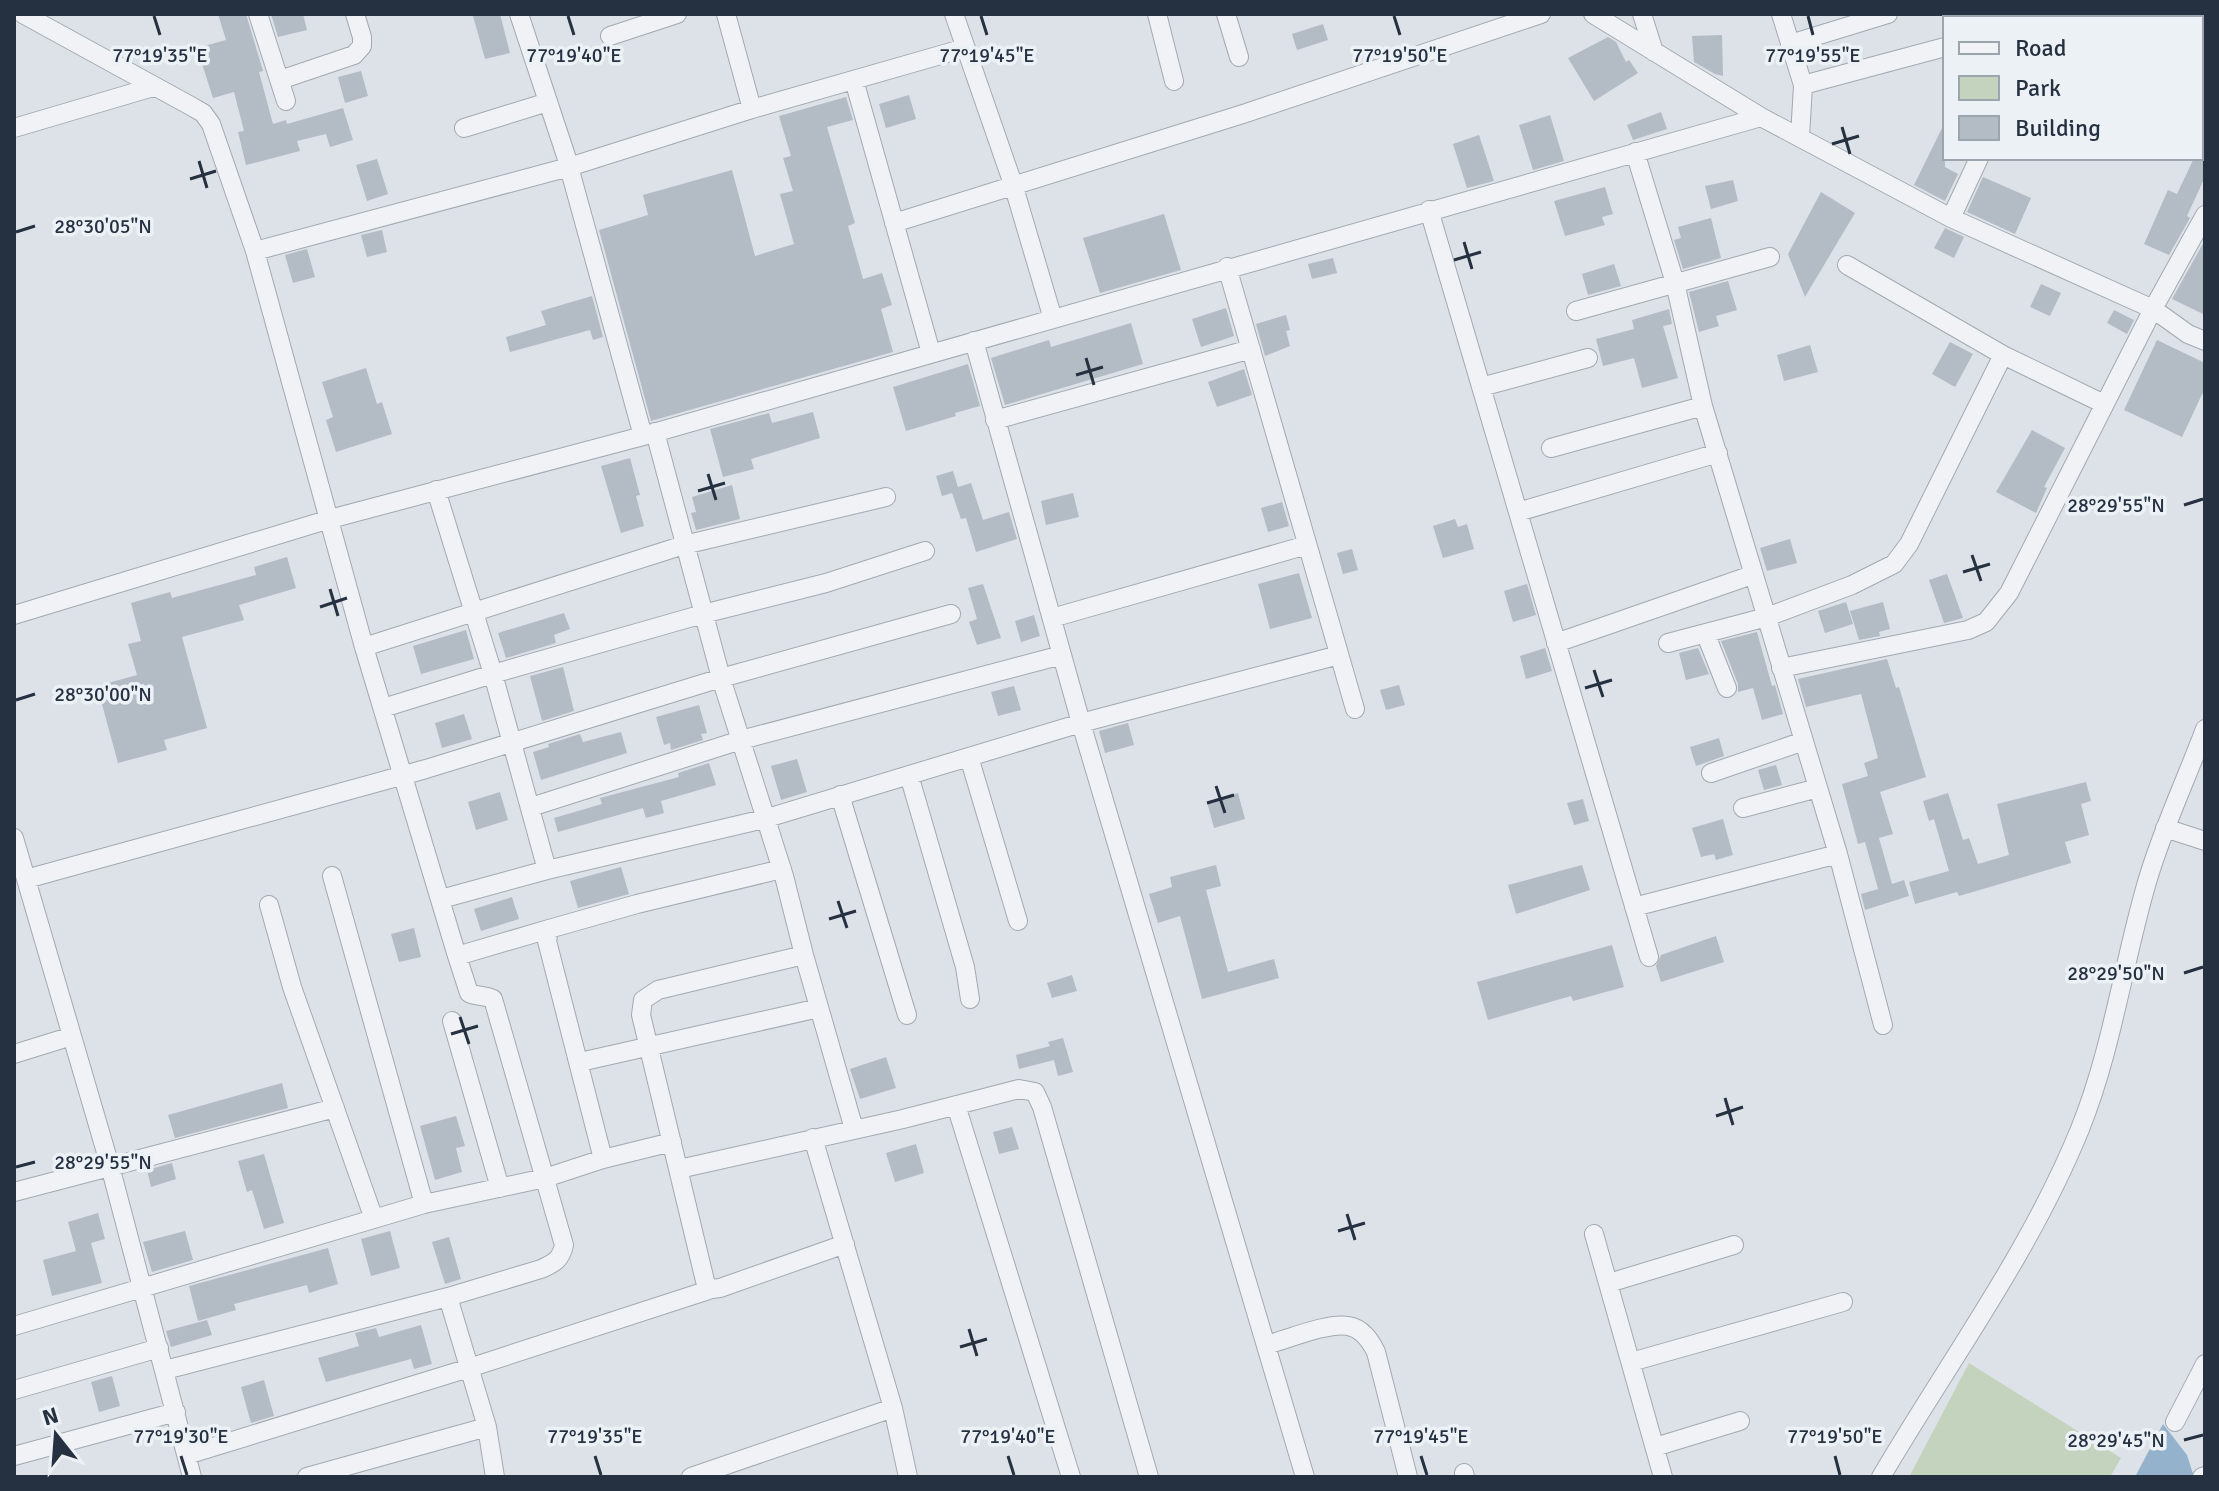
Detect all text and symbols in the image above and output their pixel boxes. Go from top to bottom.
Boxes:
legend [1943,16,2203,160]
text: Road [2015,33,2066,63]
text: 77°19'35"E [112,43,208,68]
text: 77°19'40"E [526,43,622,68]
text: 77°19'45"E [939,43,1035,68]
text: 77°19'50"E [1352,43,1448,68]
text: 77°19'55"E [1765,43,1861,68]
text: Park [2015,73,2061,103]
text: Building [2015,113,2101,143]
text: 28°30'05"N [54,214,152,239]
text: 28°29'55"N [2067,493,2165,518]
text: 28°30'00"N [54,682,152,707]
text: 28°29'50"N [2067,961,2165,986]
text: 28°29'55"N [54,1150,152,1175]
north arrow [16,1395,96,1475]
text: N [39,1401,62,1432]
text: 77°19'30"E [133,1424,229,1449]
text: 77°19'35"E [547,1424,643,1449]
text: 77°19'40"E [960,1424,1056,1449]
text: 77°19'45"E [1373,1424,1469,1449]
text: 77°19'50"E [1787,1424,1883,1449]
text: 28°29'45"N [2067,1428,2165,1453]

